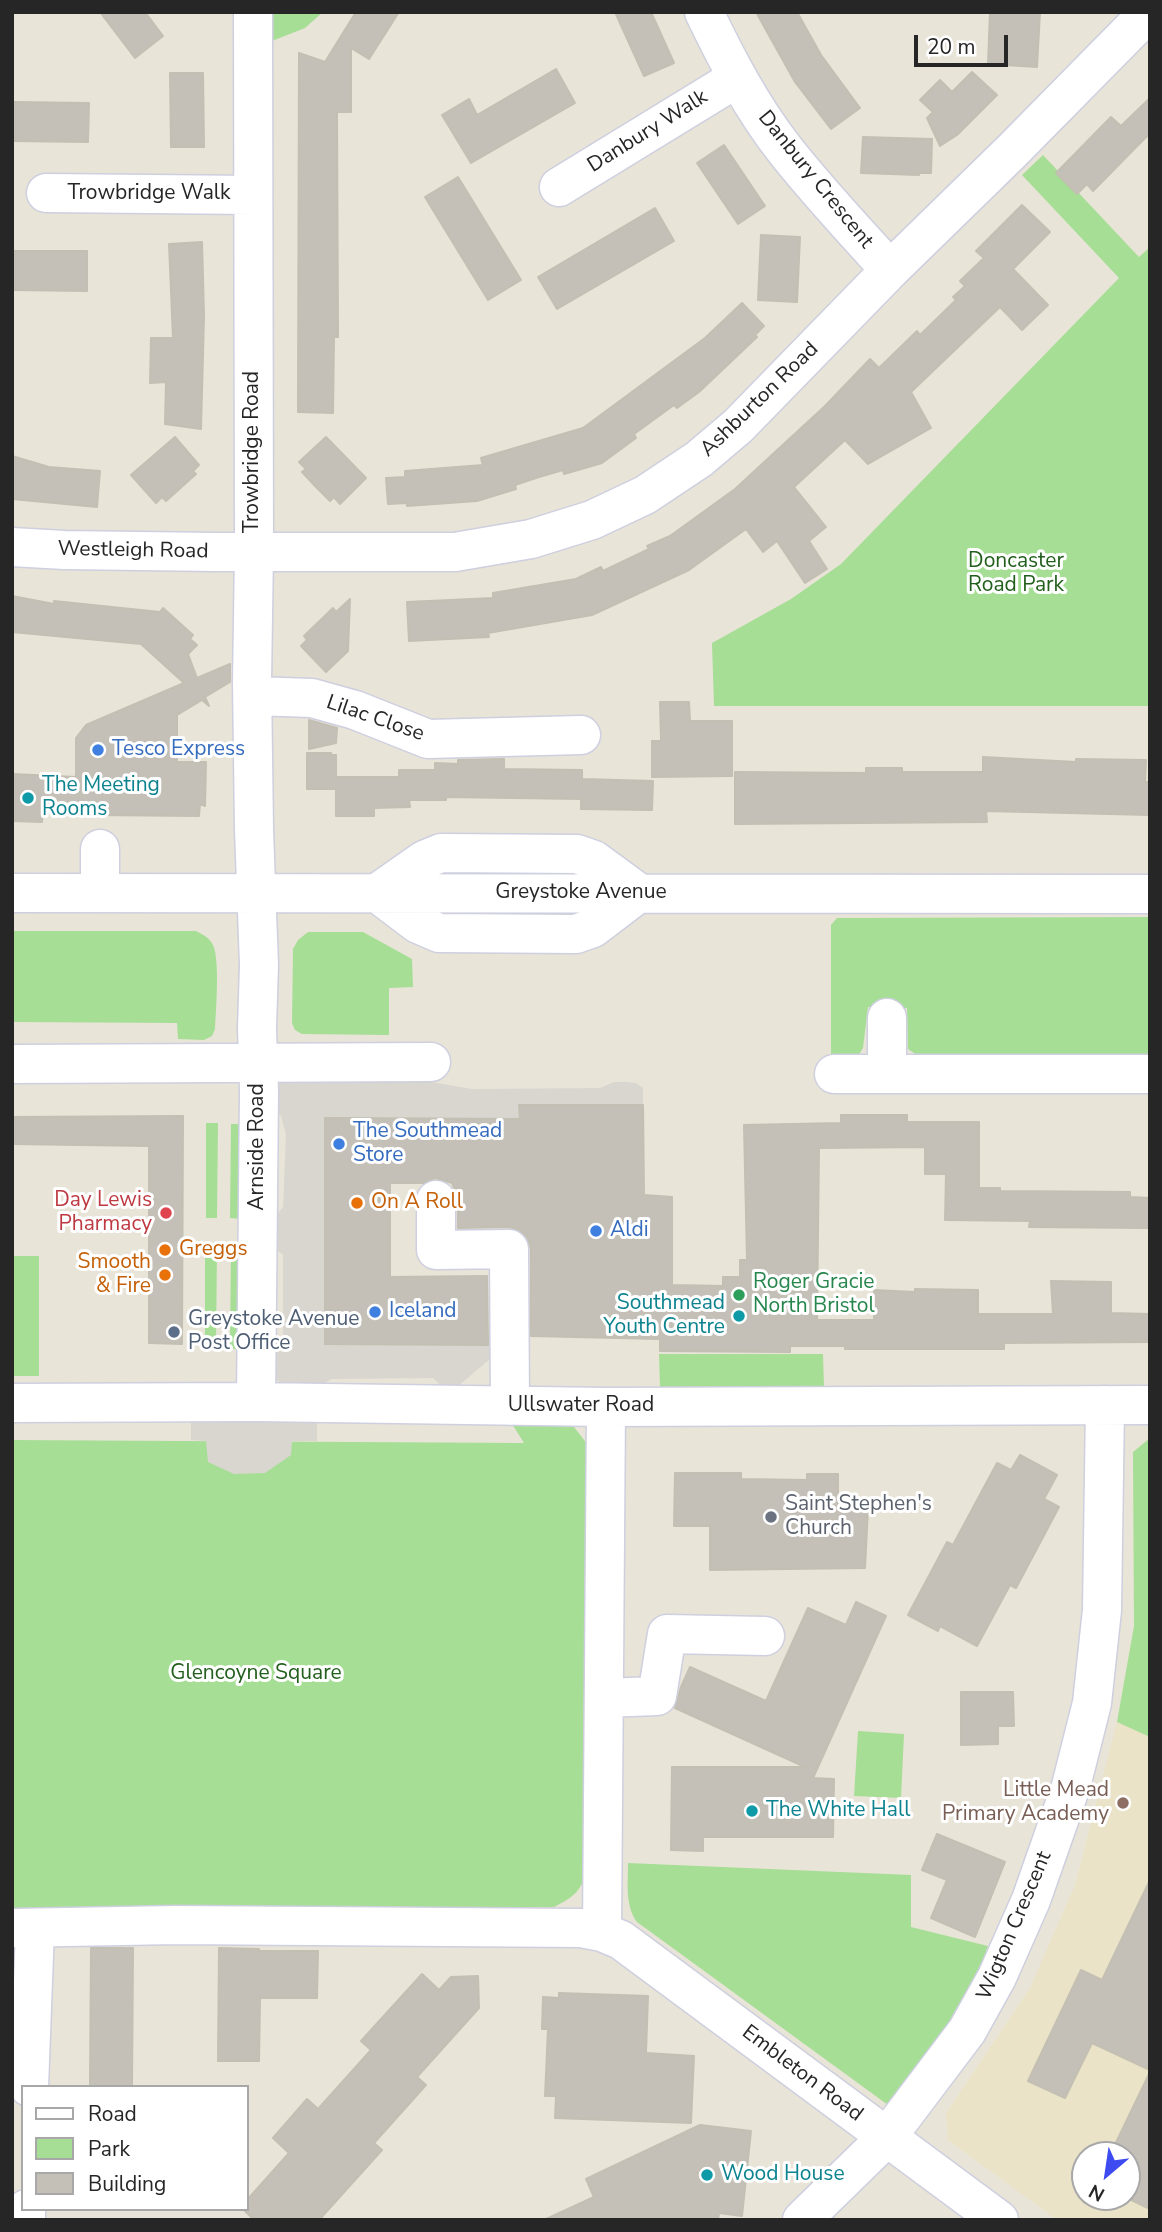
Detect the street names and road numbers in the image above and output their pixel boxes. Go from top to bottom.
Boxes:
street label: Danbury Walk [583,85,713,179]
street label: Danbury Crescent [752,106,878,254]
street label: Trowbridge Walk [67,181,231,207]
street label: Ashburton Road [696,337,824,463]
street label: Trowbridge Road [240,371,266,533]
street label: Westleigh Road [57,537,209,565]
street label: Lilac Close [323,690,427,748]
street label: Greystoke Avenue [495,880,667,906]
street label: Arnside Road [245,1083,271,1211]
street label: Ullswater Road [508,1393,654,1419]
street label: Wigton Crescent [972,1848,1058,2004]
street label: Embleton Road [737,2020,867,2128]

